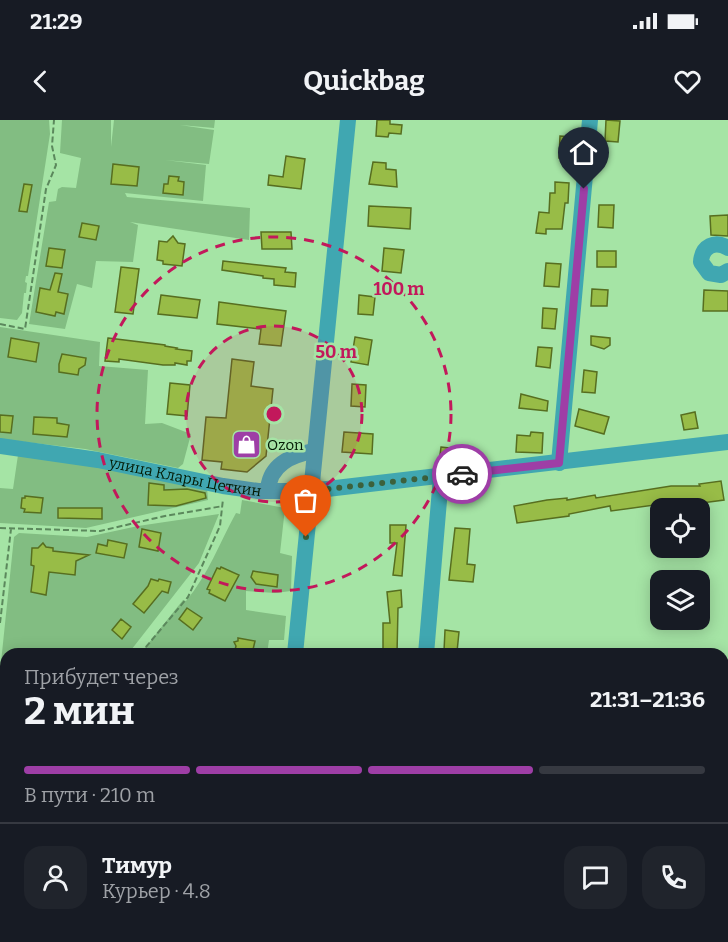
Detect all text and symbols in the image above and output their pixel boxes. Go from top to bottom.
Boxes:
text: 21:29 [30,8,82,35]
icon: back [24,65,57,98]
text: Quickbag [303,65,425,97]
icon: heart [671,65,704,98]
pin [558,127,609,189]
icon: home [567,136,600,169]
text: 100 m [373,278,425,300]
text: 50 m [315,341,357,363]
centre of rings [264,404,284,424]
shop icon: Ozon [230,429,262,461]
place label: Ozon [267,436,304,454]
courier [432,444,492,504]
street label: улица Клары Цеткин [107,453,263,500]
icon: car [446,458,479,491]
pin [280,475,331,537]
icon: bag [289,484,322,517]
map controls [650,498,710,630]
button: locate [650,498,710,558]
button: layers [650,570,710,630]
text: Прибудет через [24,665,179,689]
text: 21:31–21:36 [590,686,705,713]
text: 2 мин [24,688,135,734]
text: В пути · 210 m [24,783,155,807]
button: person [24,846,87,909]
button: chat [564,846,627,909]
button: phone [642,846,705,909]
text: Тимур [102,852,172,879]
text: Курьер · 4.8 [102,879,211,903]

